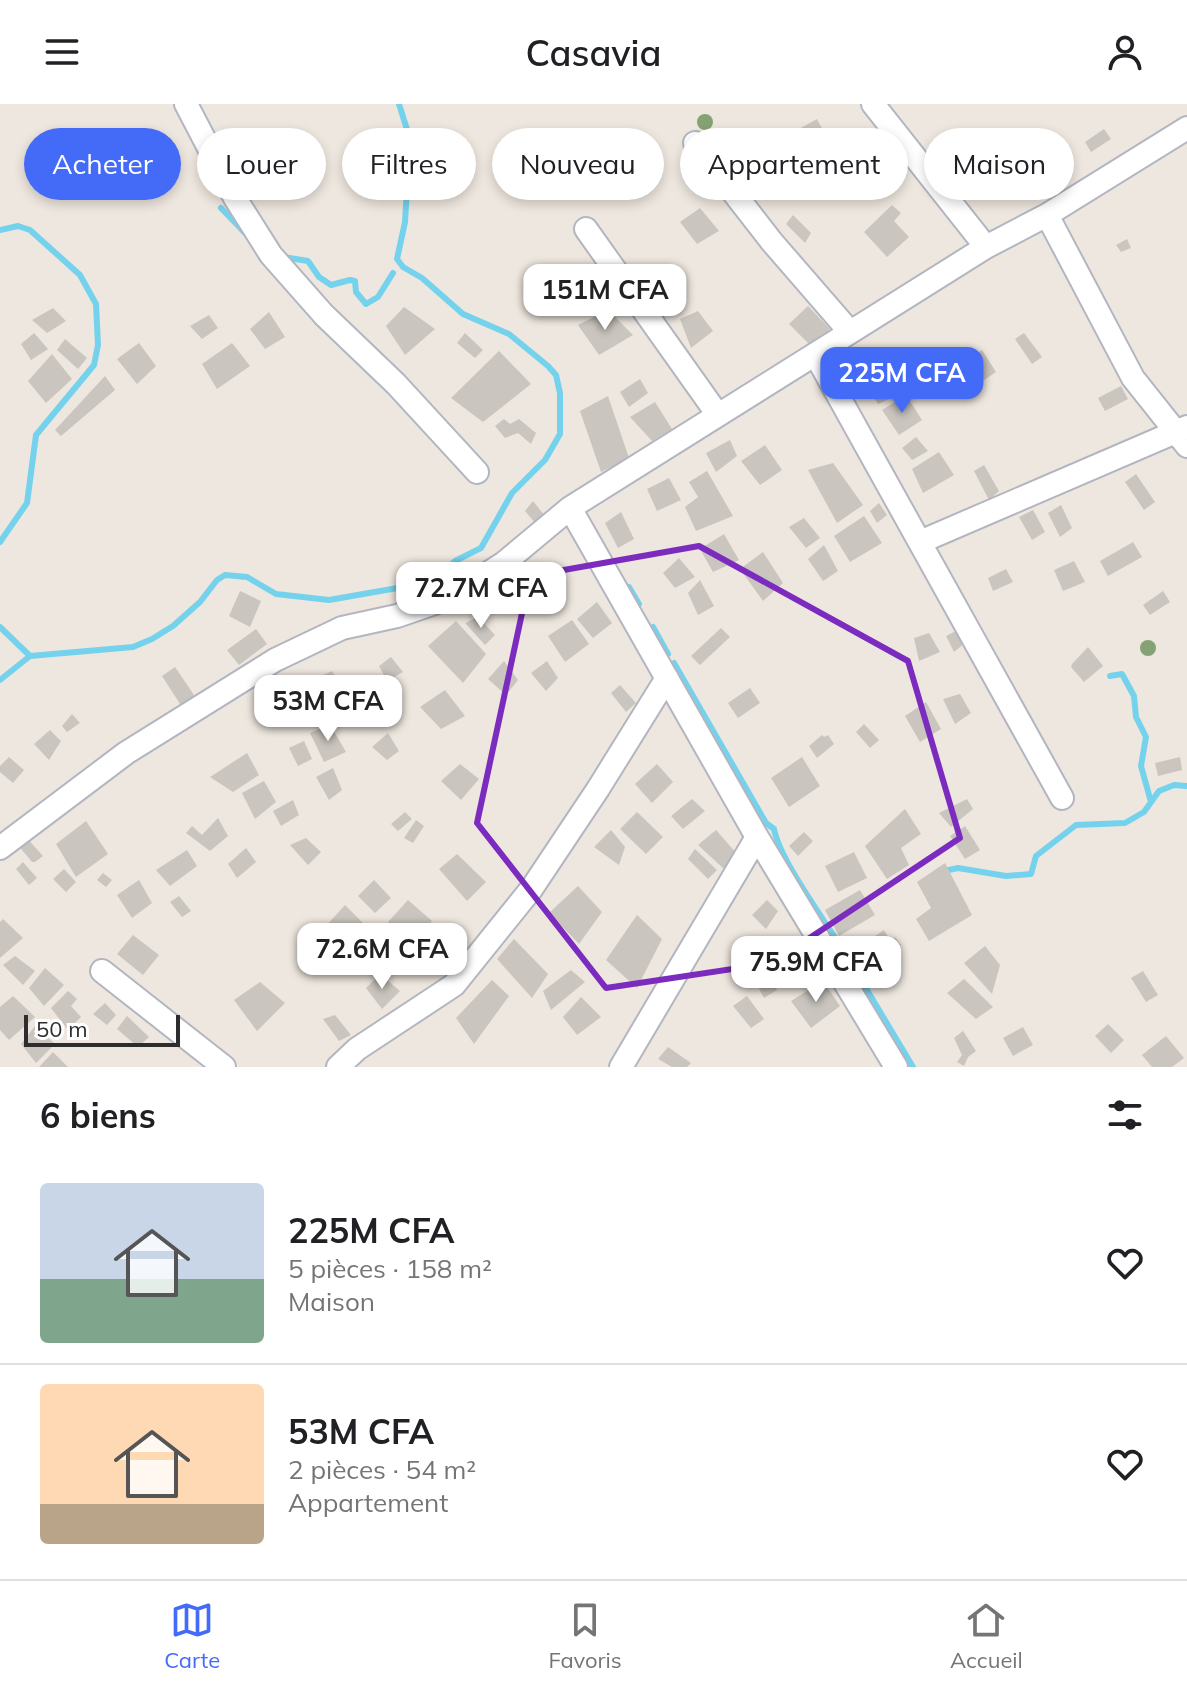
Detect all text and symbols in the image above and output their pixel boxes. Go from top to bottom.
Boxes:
icon: menu [40,30,84,74]
text: Casavia [526,30,661,75]
icon: person [1103,30,1147,74]
chip: Acheter [24,128,181,200]
chip: Louer [197,128,326,200]
chip: Filtres [342,128,476,200]
chip: Nouveau [492,128,664,200]
chip: Appartement [680,128,908,200]
chip: Maison [924,128,1074,200]
pin: 151M CFA [522,264,688,332]
text: 151M CFA [541,273,669,306]
pin: 225M CFA [819,347,985,415]
text: 225M CFA [838,356,966,389]
pin: 72.7M CFA [389,562,573,630]
text: 72.7M CFA [414,571,548,604]
pin: 53M CFA [254,675,402,743]
text: 53M CFA [272,684,384,717]
pin: 72.6M CFA [290,923,474,991]
text: 72.6M CFA [315,932,449,965]
pin: 75.9M CFA [724,936,908,1004]
text: 75.9M CFA [749,945,883,978]
scale bar [24,1011,180,1047]
text: 50 m [36,1015,87,1043]
icon: filters [1103,1093,1147,1137]
text: 6 biens [40,1094,156,1137]
text: 225M CFA [288,1209,454,1252]
icon: home [104,1215,200,1311]
icon: heart [1103,1241,1147,1285]
text: 5 pièces · 158 m² [288,1252,492,1285]
text: Maison [288,1285,375,1318]
text: 53M CFA [288,1410,434,1453]
icon: home [104,1416,200,1512]
icon: heart [1103,1442,1147,1486]
text: 2 pièces · 54 m² [288,1453,476,1486]
text: Appartement [288,1486,448,1519]
tab: Carte [164,1598,220,1674]
tab: Favoris [549,1598,622,1674]
tab: Accueil [950,1598,1023,1674]

